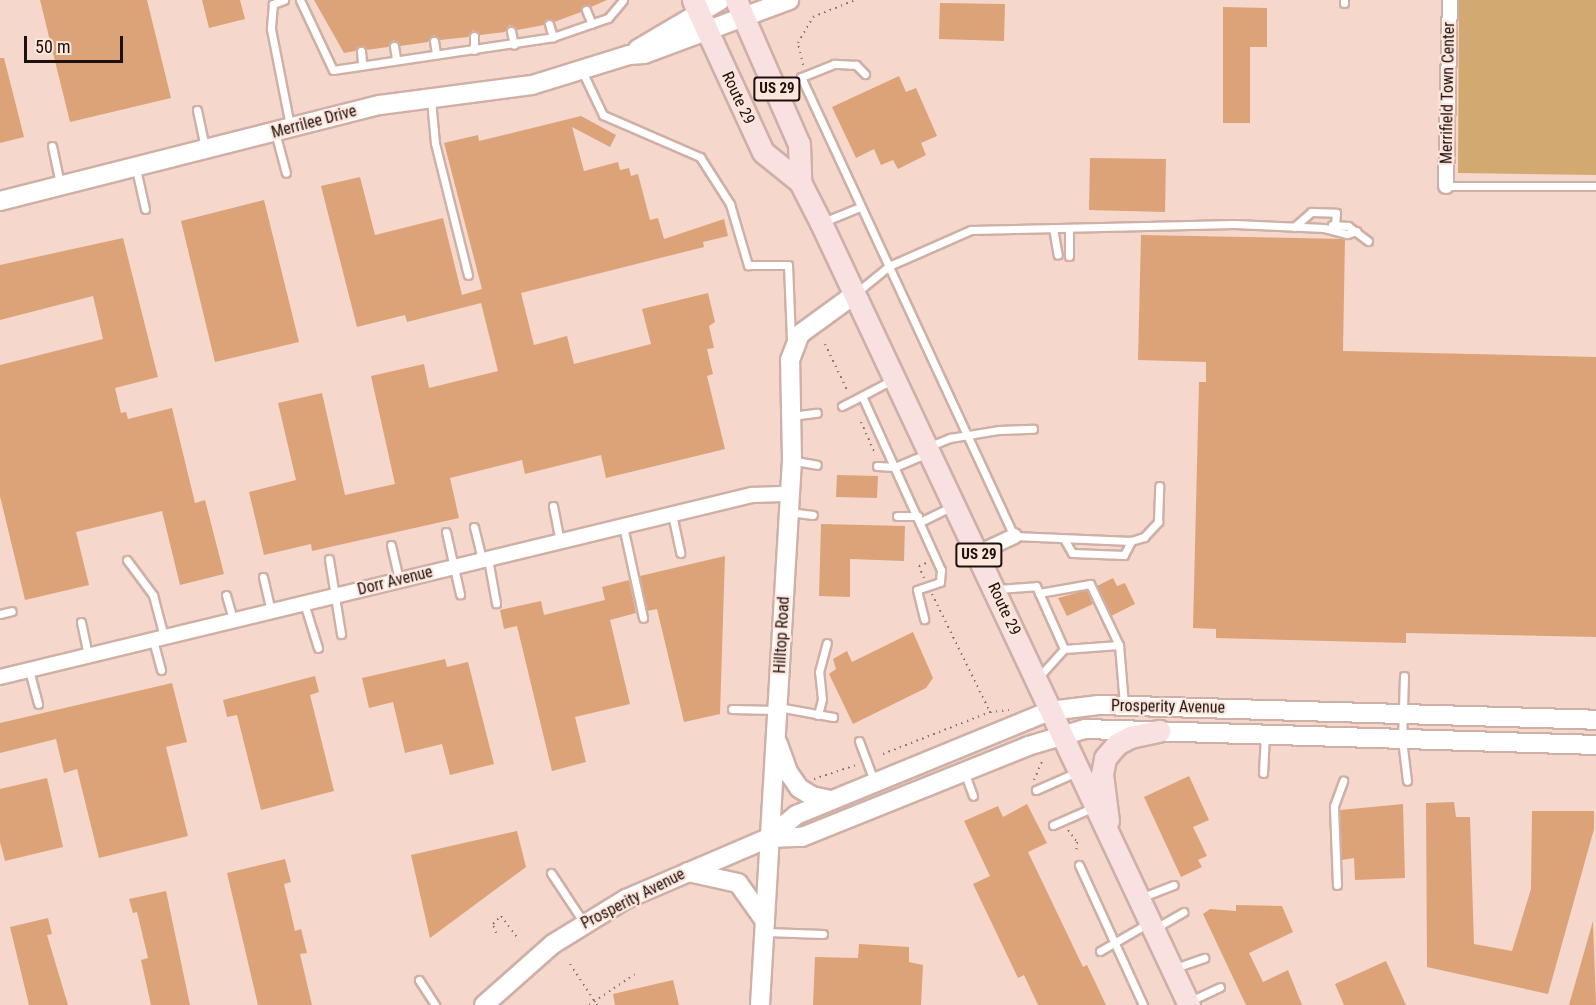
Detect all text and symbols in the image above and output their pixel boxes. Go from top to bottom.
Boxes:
street label: Merrifield Town Center [1437,22,1459,164]
scale bar [27,24,126,62]
text: 50 m [35,36,70,57]
street label: Route 29 [717,69,759,127]
road number: US 29 [753,77,801,101]
street label: Merrilee Drive [269,101,359,143]
road number: US 29 [955,543,1003,567]
street label: Dorr Avenue [355,562,435,600]
street label: Route 29 [983,580,1025,638]
street label: Hilltop Road [770,596,794,674]
street label: Prosperity Avenue [1111,696,1225,718]
street label: Prosperity Avenue [578,865,688,933]

